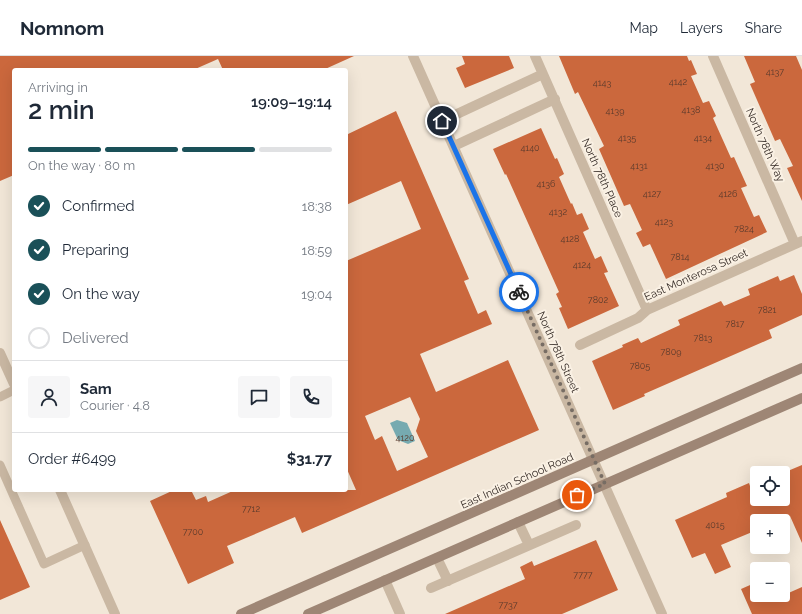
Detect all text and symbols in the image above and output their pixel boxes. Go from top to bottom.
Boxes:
text: Nomnom [20,17,104,39]
text: Map [630,20,658,36]
text: Layers [680,20,723,36]
text: Share [745,20,782,36]
house number: 4137 [766,67,784,77]
house number: 4142 [669,77,687,87]
house number: 4143 [593,78,611,88]
text: Arriving in [28,80,88,95]
text: 19:09–19:14 [251,93,332,111]
text: 2 min [28,95,95,125]
pin [425,104,459,138]
house number: 4138 [682,105,700,115]
house number: 4139 [606,106,624,116]
street label: North 78th Way [743,106,787,184]
icon: home [431,110,453,132]
house number: 4135 [618,133,636,143]
house number: 4134 [694,133,712,143]
street label: North 78th Place [579,136,626,220]
house number: 4140 [520,143,540,153]
text: On the way · 80 m [28,158,135,173]
house number: 4131 [630,161,648,171]
house number: 4130 [705,161,725,171]
house number: 4136 [537,179,556,189]
house number: 4127 [643,189,661,199]
house number: 4126 [719,189,738,199]
icon: check [28,195,50,217]
text: Confirmed [62,197,135,215]
text: 18:38 [302,199,332,214]
house number: 4132 [549,207,567,217]
house number: 4123 [655,217,673,227]
house number: 7824 [734,224,754,234]
house number: 4128 [561,234,579,244]
icon: check [28,239,50,261]
text: Preparing [62,241,129,259]
text: 18:59 [302,243,332,258]
street label: East Monterosa Street [642,246,750,304]
house number: 7814 [671,252,690,262]
house number: 4124 [573,260,591,270]
courier [499,272,539,312]
icon: bike [508,281,530,303]
icon: check [28,283,50,305]
text: On the way [62,285,140,303]
text: 19:04 [301,287,332,302]
house number: 7802 [588,295,608,305]
house number: 7821 [758,305,776,315]
street label: North 78th Street [534,309,582,395]
house number: 7817 [726,319,745,329]
text: Delivered [62,329,129,347]
house number: 7813 [694,333,713,343]
house number: 7809 [661,347,681,357]
house number: 7805 [630,361,650,371]
button: person [28,376,70,418]
button: chat [238,376,280,418]
button: phone [290,376,332,418]
text: Sam [80,380,112,398]
text: Courier · 4.8 [80,398,150,413]
house number: 4120 [396,433,415,443]
text: Order #6499 [28,450,116,468]
text: $31.77 [287,450,332,468]
street label: East Indian School Road [459,450,576,512]
map controls [750,466,790,602]
button: locate [750,466,790,506]
pin [560,478,594,512]
icon: bag [566,484,588,506]
house number: 7712 [242,504,260,514]
button: + [750,514,790,554]
house number: 4015 [705,520,725,530]
house number: 7700 [183,527,204,537]
button: − [750,562,790,602]
house number: 7777 [573,570,593,580]
house number: 7737 [498,600,518,610]

